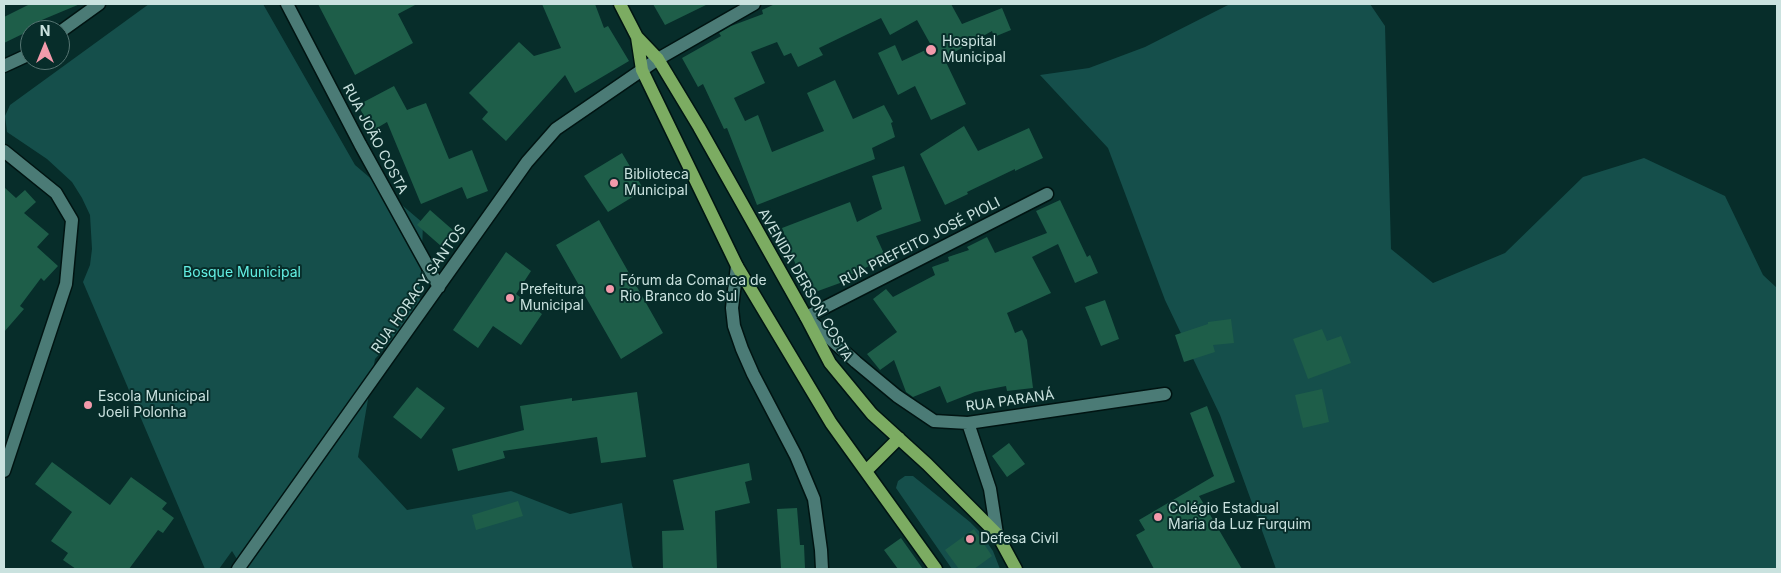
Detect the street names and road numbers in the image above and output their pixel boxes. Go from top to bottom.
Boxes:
street label: RUA JOÃO COSTA [339,81,411,197]
street label: RUA PREFEITO JOSÉ PIOLI [837,194,1003,290]
street label: AVENIDA DERSON COSTA [754,206,856,364]
street label: RUA HORACY SANTOS [368,221,470,357]
street label: RUA PARANÁ [965,386,1055,416]

